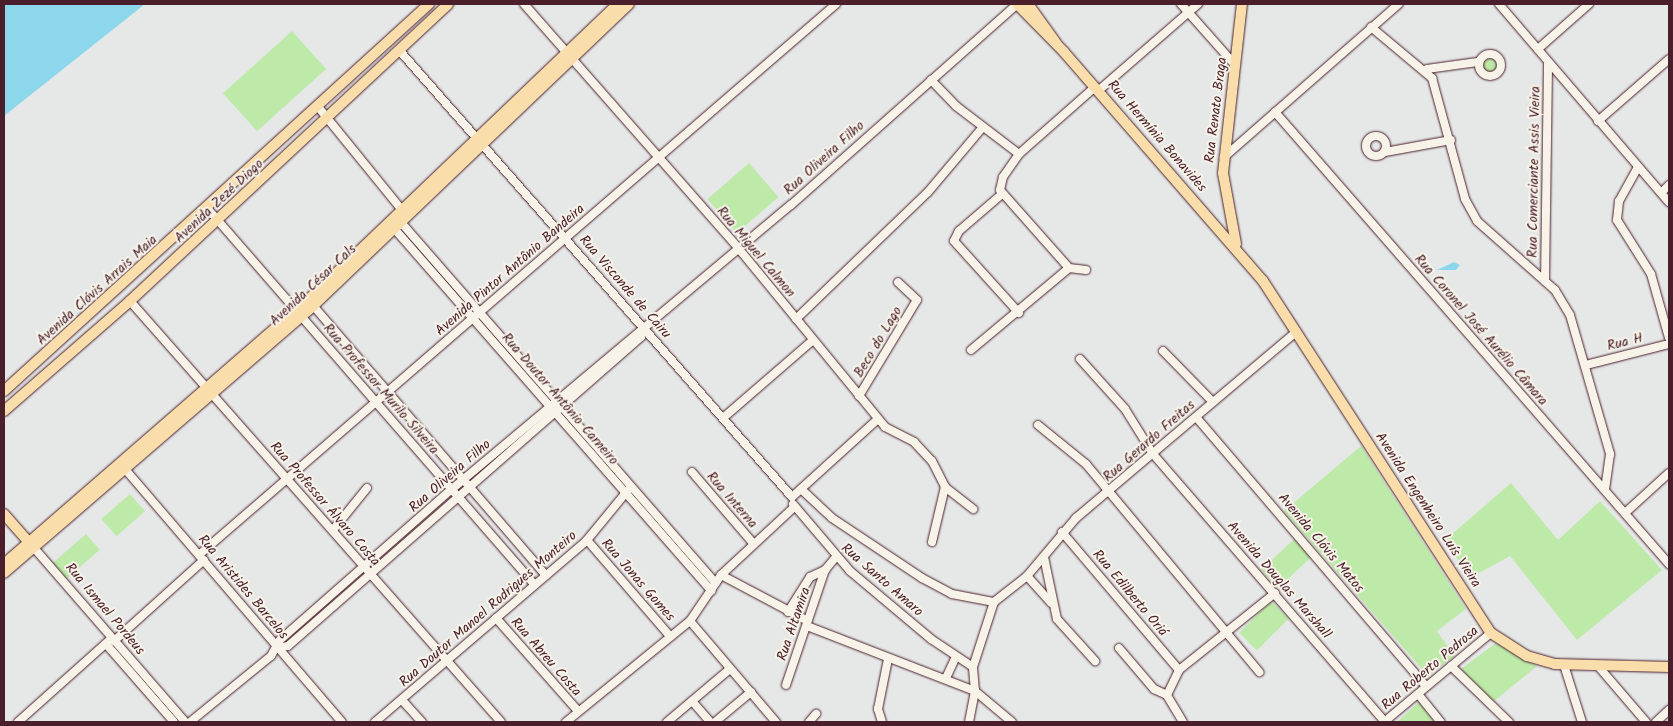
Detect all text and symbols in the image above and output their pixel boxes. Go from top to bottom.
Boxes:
street label: Rua Renato Braga [1201,56,1231,164]
street label: Rua Hermínia Bonavides [1104,77,1210,195]
street label: Rua Comerciante Assis Vieira [1524,86,1544,258]
street label: Rua Oliveira Filho [780,117,868,199]
street label: Avenida Zezé Diogo [171,156,267,246]
street label: Avenida Pintor Antônio Bandeira [432,201,588,339]
street label: Rua Miguel Calmon [713,203,799,301]
street label: Avenida Clóvis Arrais Maia [33,231,161,349]
street label: Rua Visconde de Cairu [576,232,674,342]
street label: Avenida César Cals [266,241,360,329]
street label: Rua Coronel José Aurélio Câmara [1411,251,1551,409]
street label: Beco do Lago [850,304,906,380]
street label: Rua Professor Murilo Silveira [320,320,442,458]
street label: Rua H [1605,329,1645,355]
street label: Rua Doutor Antônio Carneiro [498,330,622,468]
street label: Rua Gerardo Freitas [1100,397,1198,485]
street label: Avenida Engenheiro Luís Vieira [1372,429,1484,591]
street label: Rua Oliveira Filho [406,436,494,516]
street label: Rua Professor Álvaro Costa [266,438,384,570]
street label: Rua Interna [703,468,761,532]
street label: Avenida Clóvis Matos [1274,490,1368,596]
street label: Avenida Douglas Marshall [1223,518,1335,642]
street label: Rua Doutor Manoel Rodrigues Monteiro [396,527,580,691]
street label: Rua Aristides Barcelos [194,531,292,643]
street label: Rua Jonas Gomes [598,535,678,625]
street label: Rua Santo Amaro [838,540,926,620]
street label: Rua Edilberto Oriá [1089,546,1171,640]
street label: Rua Ismael Pordeus [62,560,148,658]
street label: Rua Altamira [774,585,814,663]
street label: Rua Abreu Costa [507,614,585,700]
street label: Rua Roberto Pedrosa [1378,622,1482,714]

